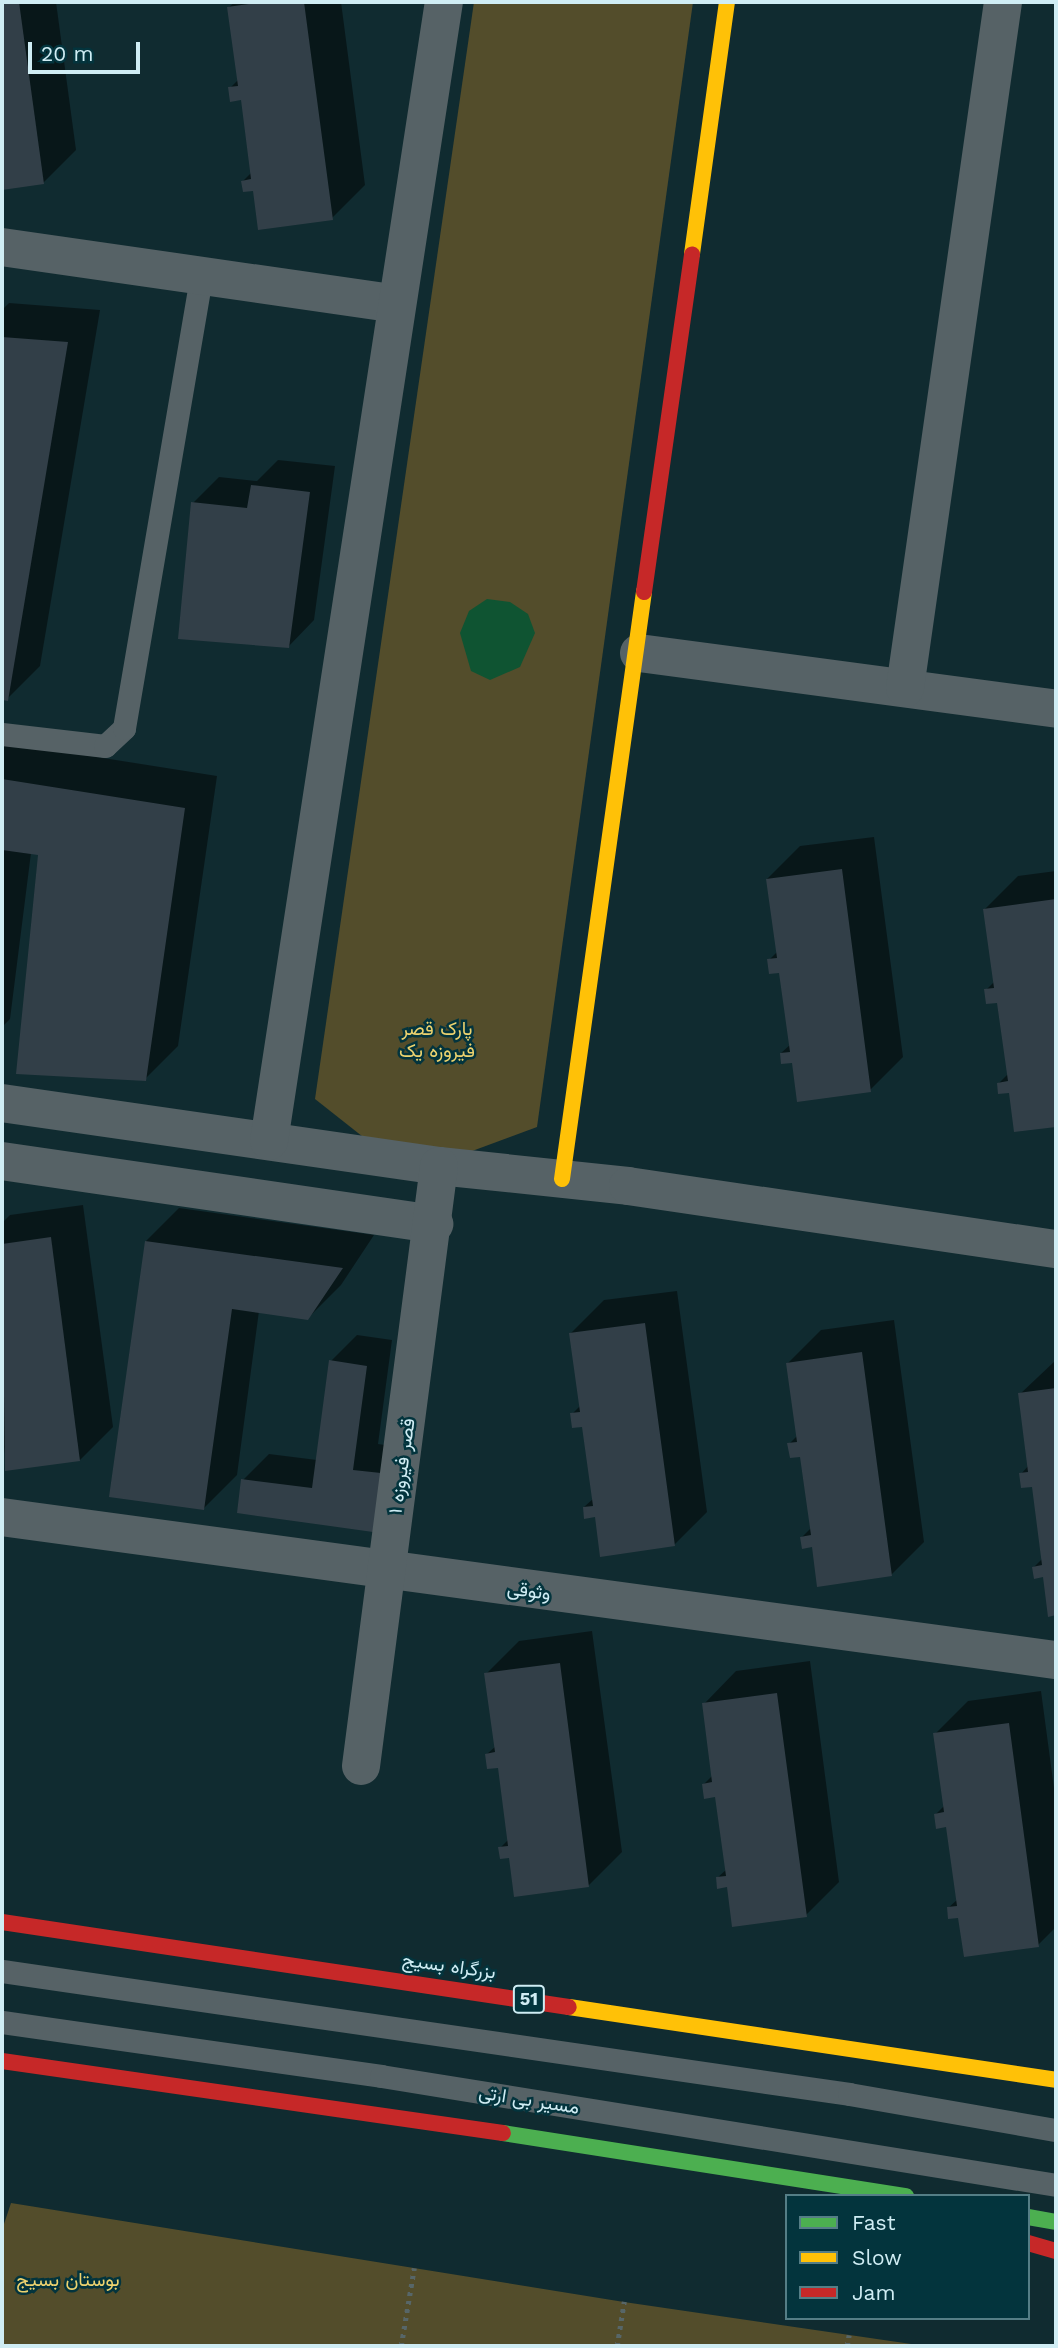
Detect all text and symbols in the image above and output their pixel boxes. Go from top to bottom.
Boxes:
scale bar [32,28,144,72]
text: 20 m [41,41,93,66]
park label: پارک قصر فیروزه یک [399,1018,475,1062]
street label: قصر فیروزه ۱ [384,1417,420,1515]
street label: وثوقی [506,1577,552,1605]
street label: بزرگراه بسیج [401,1948,497,1984]
road number: 51 [512,1984,546,2013]
street label: مسیر بی ارتی [477,2081,581,2119]
legend [785,2194,1030,2320]
text: Fast [852,2210,896,2235]
text: Slow [852,2245,902,2270]
park label: بوستان بسیج [16,2269,120,2291]
text: Jam [852,2280,895,2305]

